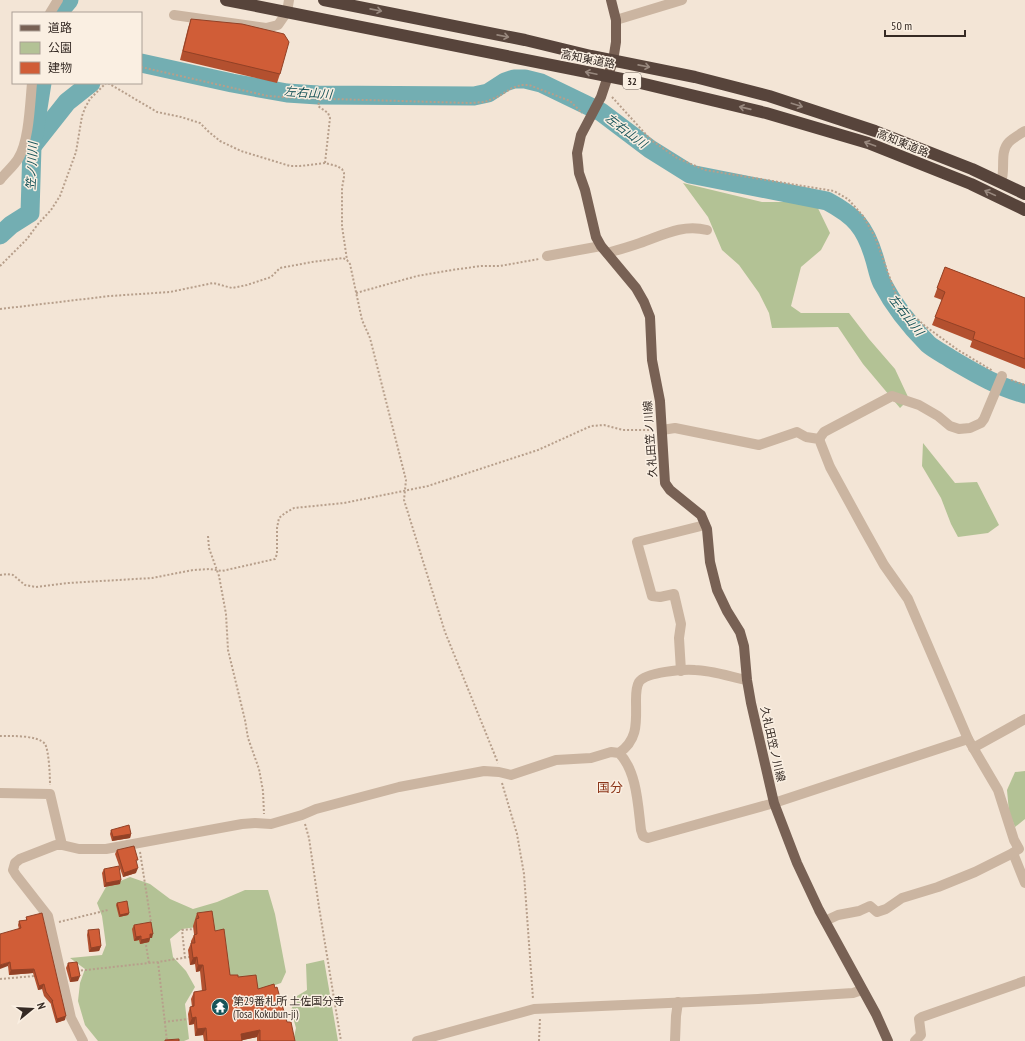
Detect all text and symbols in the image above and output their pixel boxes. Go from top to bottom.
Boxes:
one-way arrow [369,7,382,15]
legend [12,12,142,84]
scale bar [885,12,965,38]
text: 50 m [891,18,912,33]
text: 道路 [48,20,72,35]
one-way arrow [497,32,510,40]
text: 公園 [48,40,72,55]
street label: 高知東道路 [560,47,616,71]
text: 建物 [48,60,72,75]
one-way arrow [637,63,650,71]
one-way arrow [584,69,597,77]
road number: 32 [623,73,641,89]
water label: 左右山川 [284,83,334,102]
one-way arrow [791,102,803,110]
one-way arrow [738,104,751,111]
water label: 左右山川 [603,110,652,152]
street label: 高知東道路 [875,126,931,160]
one-way arrow [864,139,876,147]
water label: 笠ノ川川 [23,140,40,190]
one-way arrow [984,189,996,196]
water label: 左右山川 [886,291,928,340]
street label: 久礼田笠ノ川線 [640,400,660,478]
street label: 久礼田笠ノ川線 [758,705,788,783]
district label: 国分 [597,779,623,796]
north arrow [12,989,52,1029]
place label: 第29番札所 土佐国分寺 (Tosa Kokubun-ji) [233,994,344,1021]
temple icon: 第29番札所 土佐国分寺 (Tosa Kokubun-ji) [210,997,230,1017]
text: N [34,1001,49,1011]

